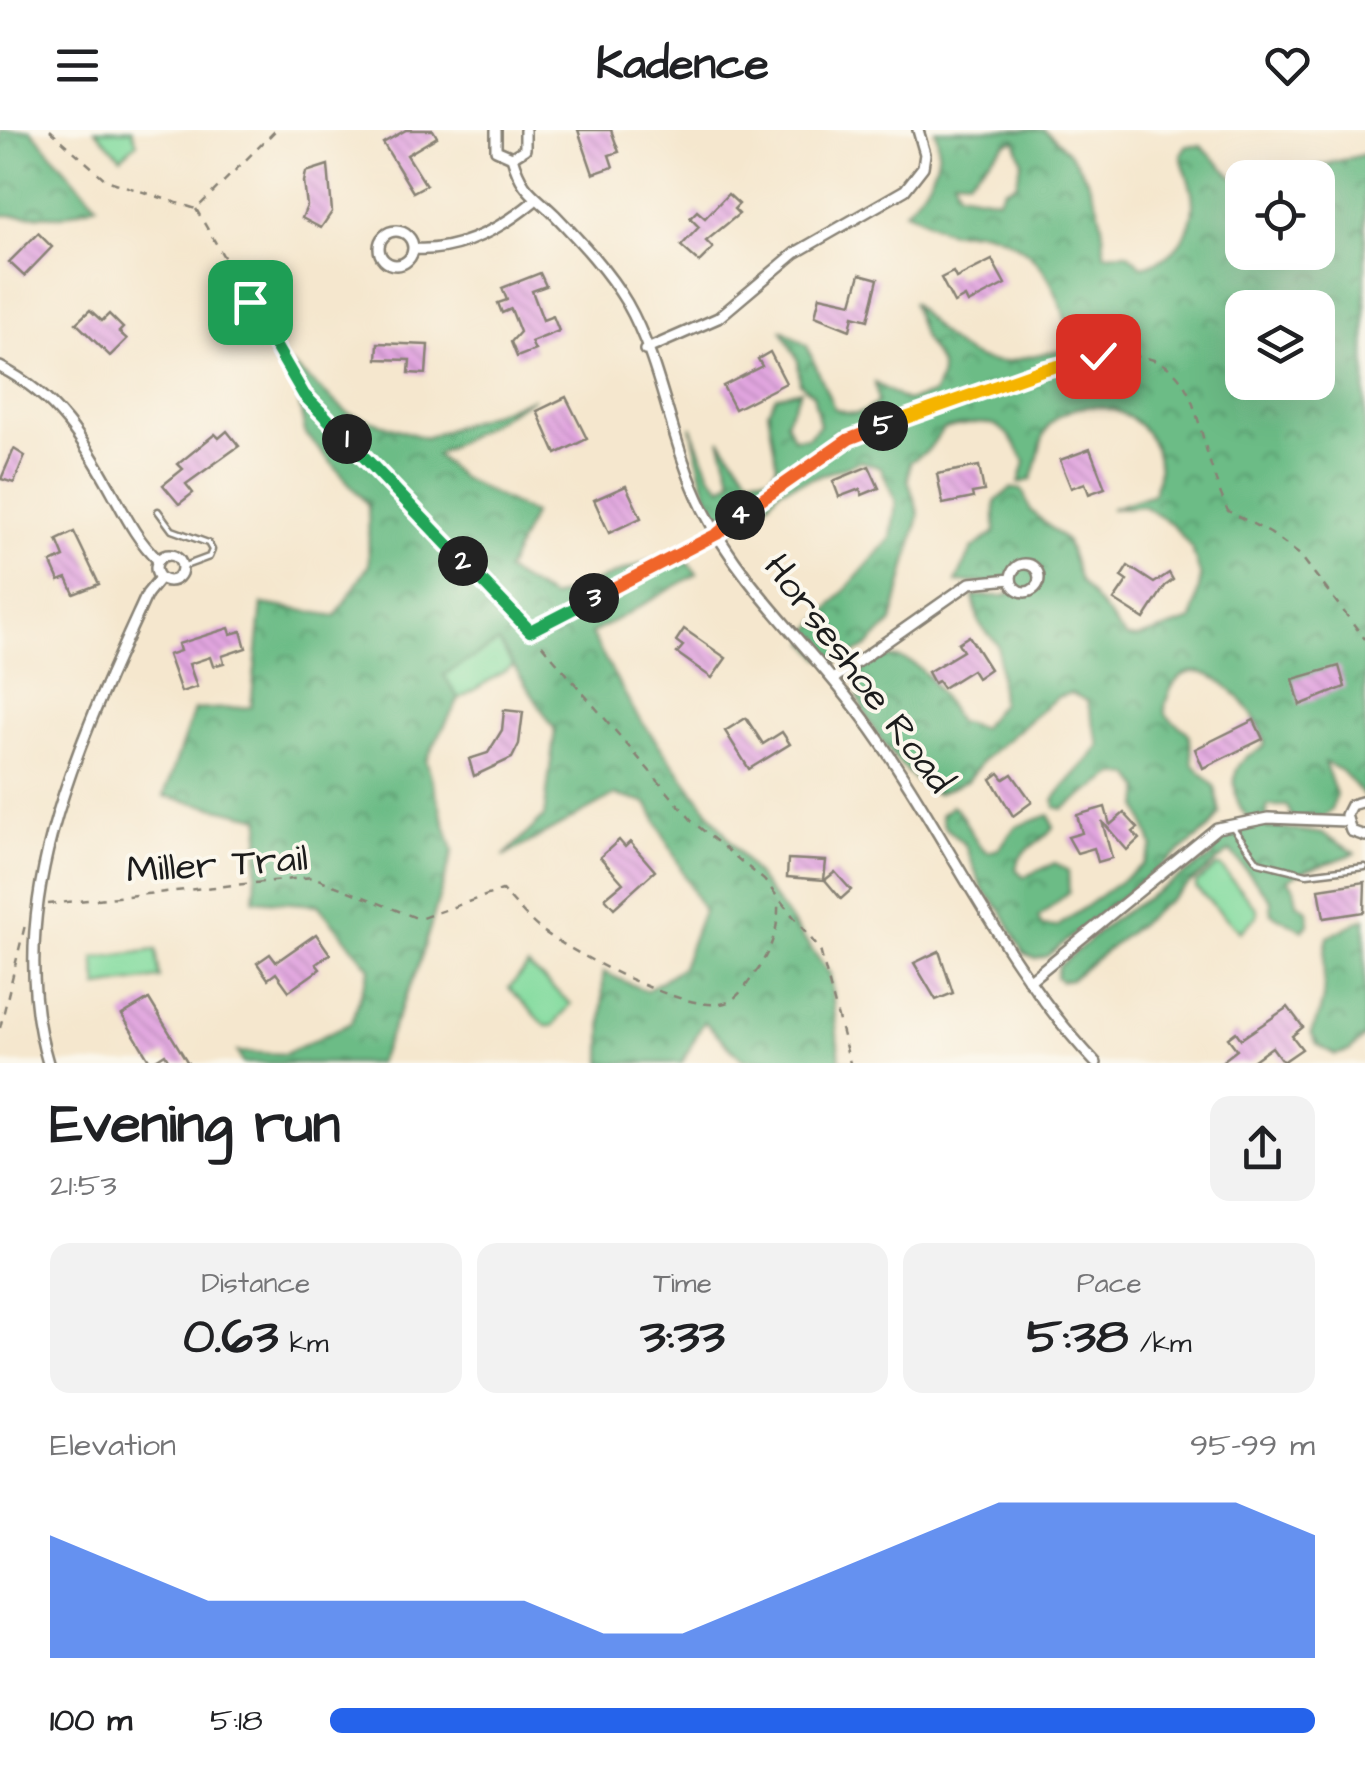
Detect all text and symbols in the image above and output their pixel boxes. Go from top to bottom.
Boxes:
text: Kadence [596,34,769,96]
icon: menu [50,38,105,93]
icon: heart [1260,38,1315,93]
map controls [1225,160,1335,400]
button: locate [1225,160,1335,270]
pin [208,260,293,345]
icon: arrive [223,275,278,330]
button: layers [1225,290,1335,400]
pin [1056,314,1141,399]
icon: check [1071,329,1126,384]
pin: 5 [858,401,908,451]
text: 5 [873,406,893,445]
pin: 1 [322,414,372,464]
text: 1 [345,419,349,458]
pin: 4 [715,490,765,540]
text: 4 [730,495,750,534]
pin: 2 [438,536,488,586]
text: 2 [455,541,471,580]
street label: Horseshoe Road [751,544,965,804]
pin: 3 [569,573,619,623]
text: 3 [587,578,601,617]
street label: Miller Trail [125,833,309,897]
text: Evening run [50,1087,340,1163]
button: share [1210,1096,1315,1201]
text: 21:53 [50,1163,117,1208]
text: Distance [201,1264,310,1303]
text: Time [653,1264,712,1303]
text: Pace [1077,1264,1142,1303]
text: 0.63 [183,1303,278,1372]
text: 3:33 [640,1303,725,1372]
text: 5:38 [1027,1303,1128,1372]
text: km [278,1324,329,1363]
text: /km [1128,1324,1191,1363]
text: Elevation [50,1423,176,1468]
text: 95–99 m [1190,1423,1315,1468]
text: 100 m [50,1698,132,1743]
text: 5:18 [210,1698,263,1743]

